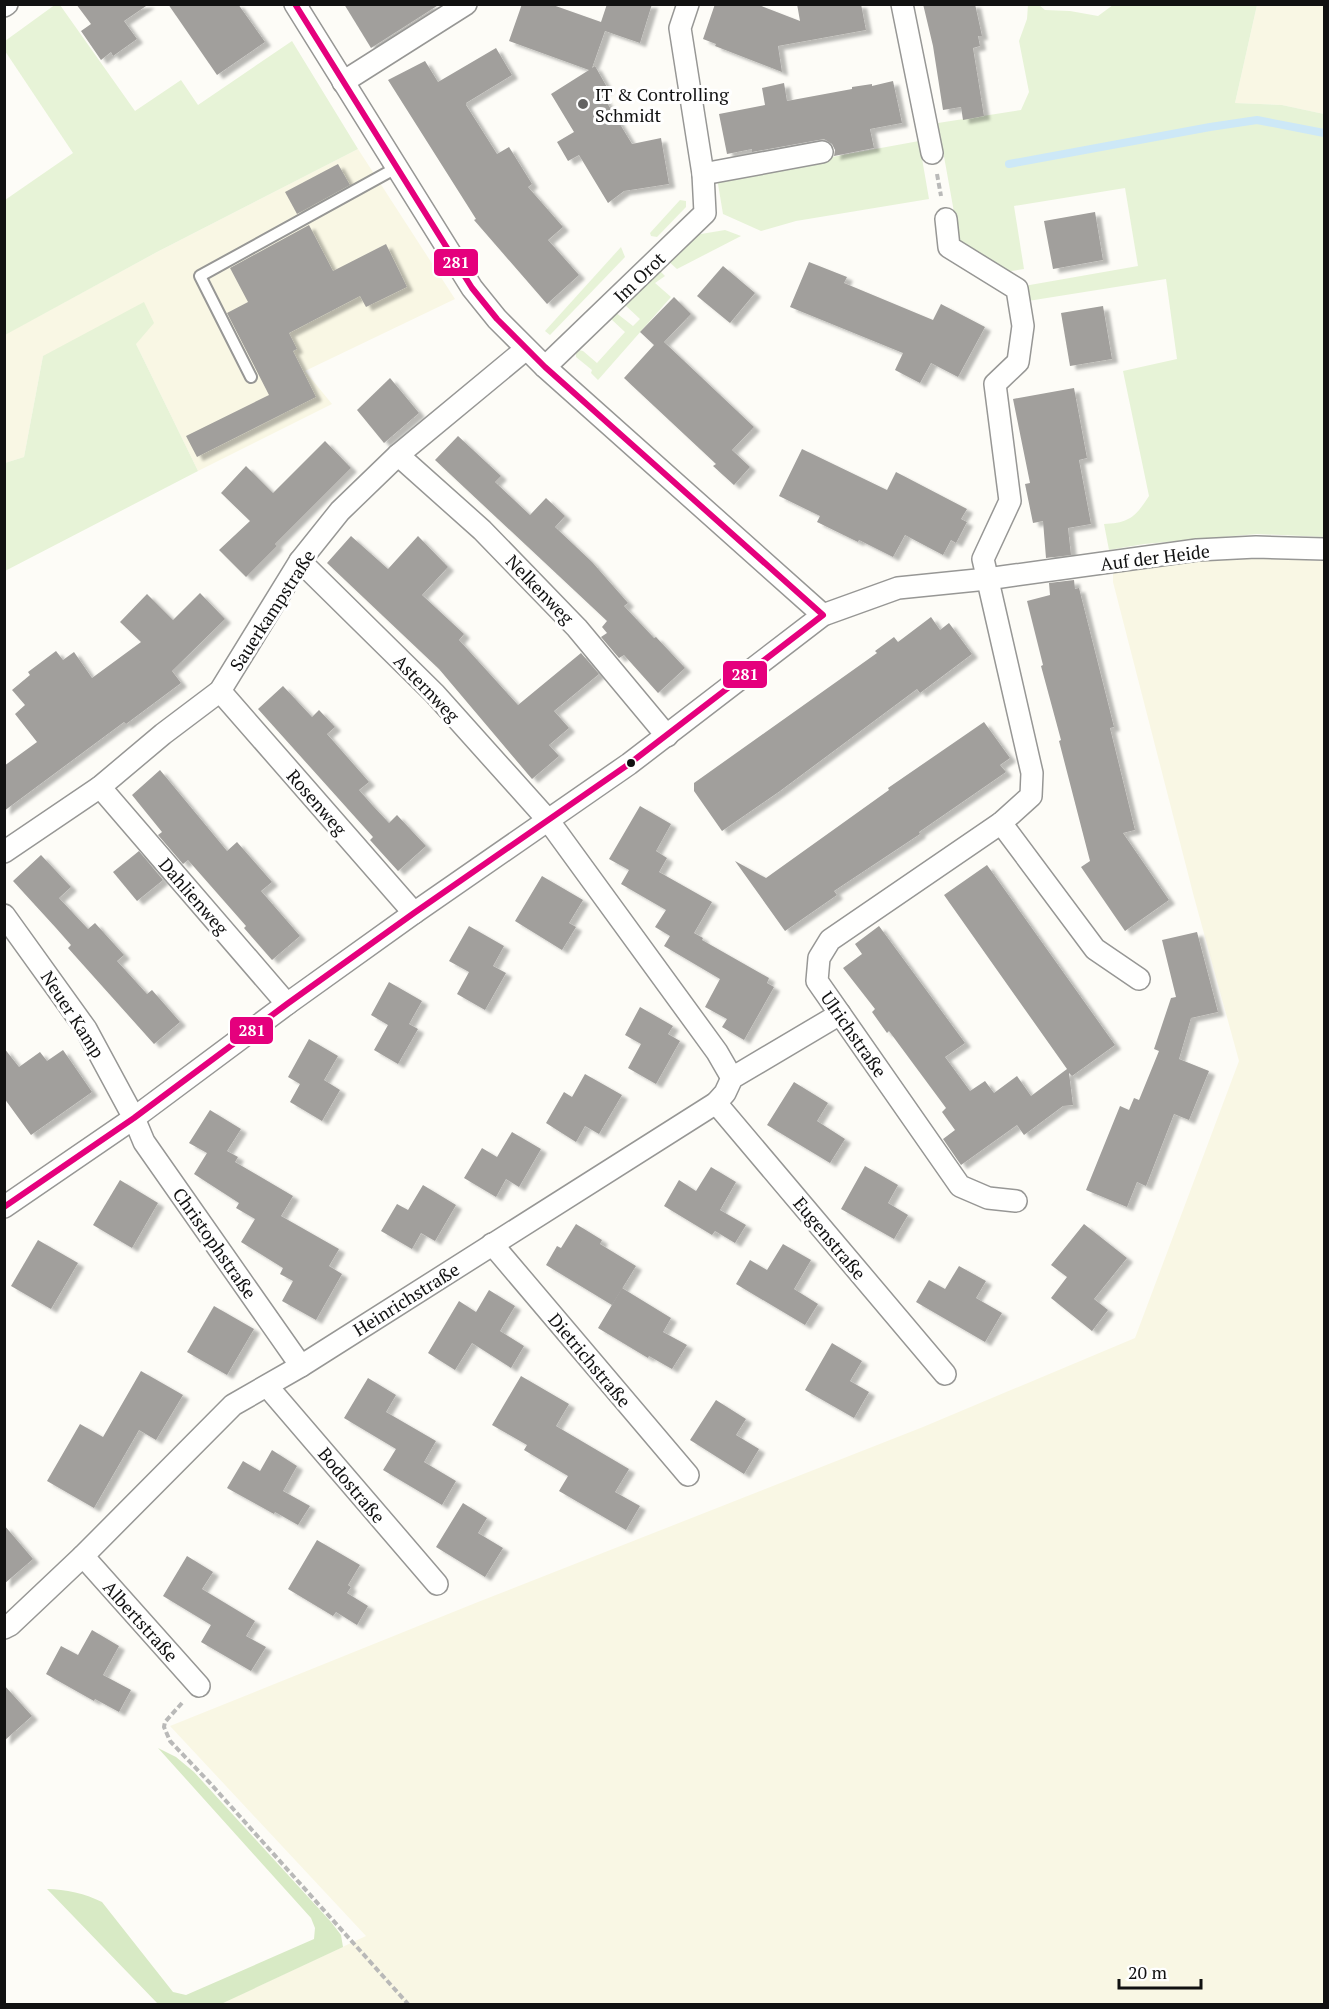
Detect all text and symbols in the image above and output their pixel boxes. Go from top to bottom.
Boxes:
place label: IT & Controlling Schmidt [595,82,729,127]
marker: IT & Controlling Schmidt [576,97,590,111]
street label: Im Orot [608,246,670,307]
line badge: 281 [433,248,479,277]
text: 281 [442,251,470,273]
street label: Auf der Heide [1099,538,1211,576]
street label: Sauerkampstraße [224,545,320,675]
street label: Nelkenweg [501,549,580,629]
street label: Asternweg [389,649,465,727]
line badge: 281 [722,660,768,689]
text: 281 [731,663,759,685]
unlabelled marker [625,757,637,769]
street label: Rosenweg [282,764,353,840]
street label: Dahlienweg [154,853,234,940]
street label: Neuer Kamp [36,966,110,1062]
street label: Ulrichstraße [816,986,892,1082]
line badge: 281 [229,1016,274,1045]
text: 281 [238,1019,266,1041]
street label: Christophstraße [168,1183,262,1303]
street label: Eugenstraße [788,1192,872,1284]
street label: Heinrichstraße [349,1257,463,1341]
street label: Dietrichstraße [543,1308,637,1412]
street label: Bodostraße [313,1442,391,1528]
street label: Albertstraße [98,1575,184,1667]
scale bar [1119,1952,1202,1990]
text: 20 m [1128,1960,1168,1984]

